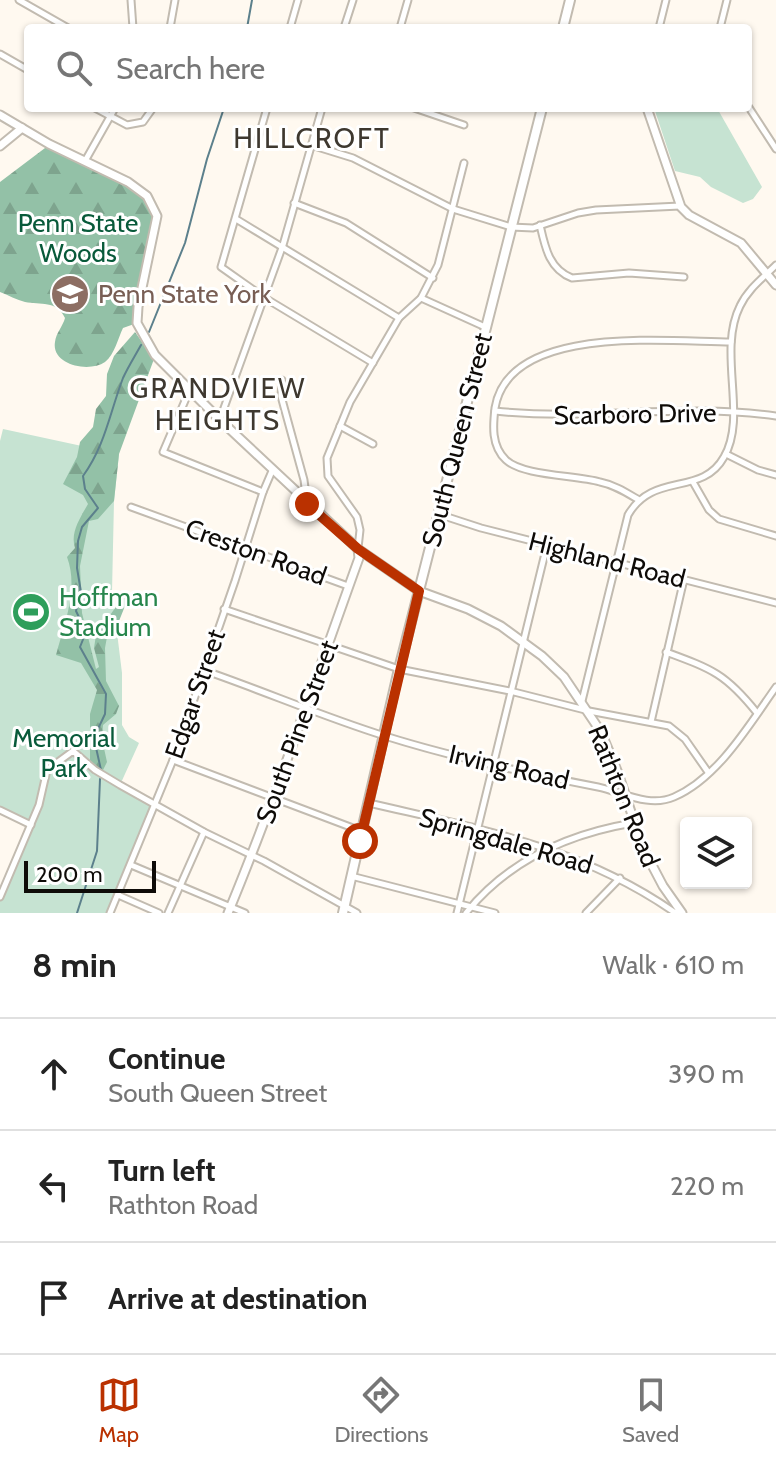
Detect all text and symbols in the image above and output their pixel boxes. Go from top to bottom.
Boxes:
search box [24,24,752,112]
icon: search [52,46,96,90]
text: Search here [116,50,265,87]
district label: HILLCROFT [233,121,391,155]
park label: Penn State Woods [18,207,138,269]
school or university icon: Penn State York [49,273,91,315]
place label: Penn State York [98,278,271,310]
street label: South Queen Street [415,330,499,550]
district label: GRANDVIEW HEIGHTS [130,371,306,437]
street label: Scarboro Drive [553,397,717,431]
route end [289,486,325,522]
street label: Creston Road [181,512,331,592]
street label: Highland Road [525,525,689,595]
place label: Hoffman Stadium [59,581,158,643]
sports icon: Hoffman Stadium [10,591,52,633]
street label: Edgar Street [158,625,232,763]
street label: South Pine Street [249,636,345,828]
street label: Rathton Road [581,720,667,872]
park label: Memorial Park [12,722,116,784]
street label: Irving Road [446,738,572,796]
street label: Springdale Road [415,801,597,881]
map controls [680,817,752,889]
button: layers [680,817,752,889]
route start [342,823,378,859]
scale bar [24,857,156,893]
text: 200 m [36,861,102,888]
text: 8 min [32,944,117,986]
text: Walk · 610 m [602,949,744,981]
text: Continue [108,1040,225,1077]
icon: ahead [32,1052,76,1096]
text: 390 m [668,1058,744,1090]
text: South Queen Street [108,1077,327,1109]
text: Turn left [108,1152,216,1189]
icon: left [32,1164,76,1208]
text: 220 m [670,1170,744,1202]
text: Rathton Road [108,1189,258,1221]
icon: arrive [32,1276,76,1320]
text: Arrive at destination [108,1280,368,1317]
tab: Map [97,1373,141,1448]
tab: Directions [334,1373,428,1448]
tab: Saved [622,1373,679,1448]

